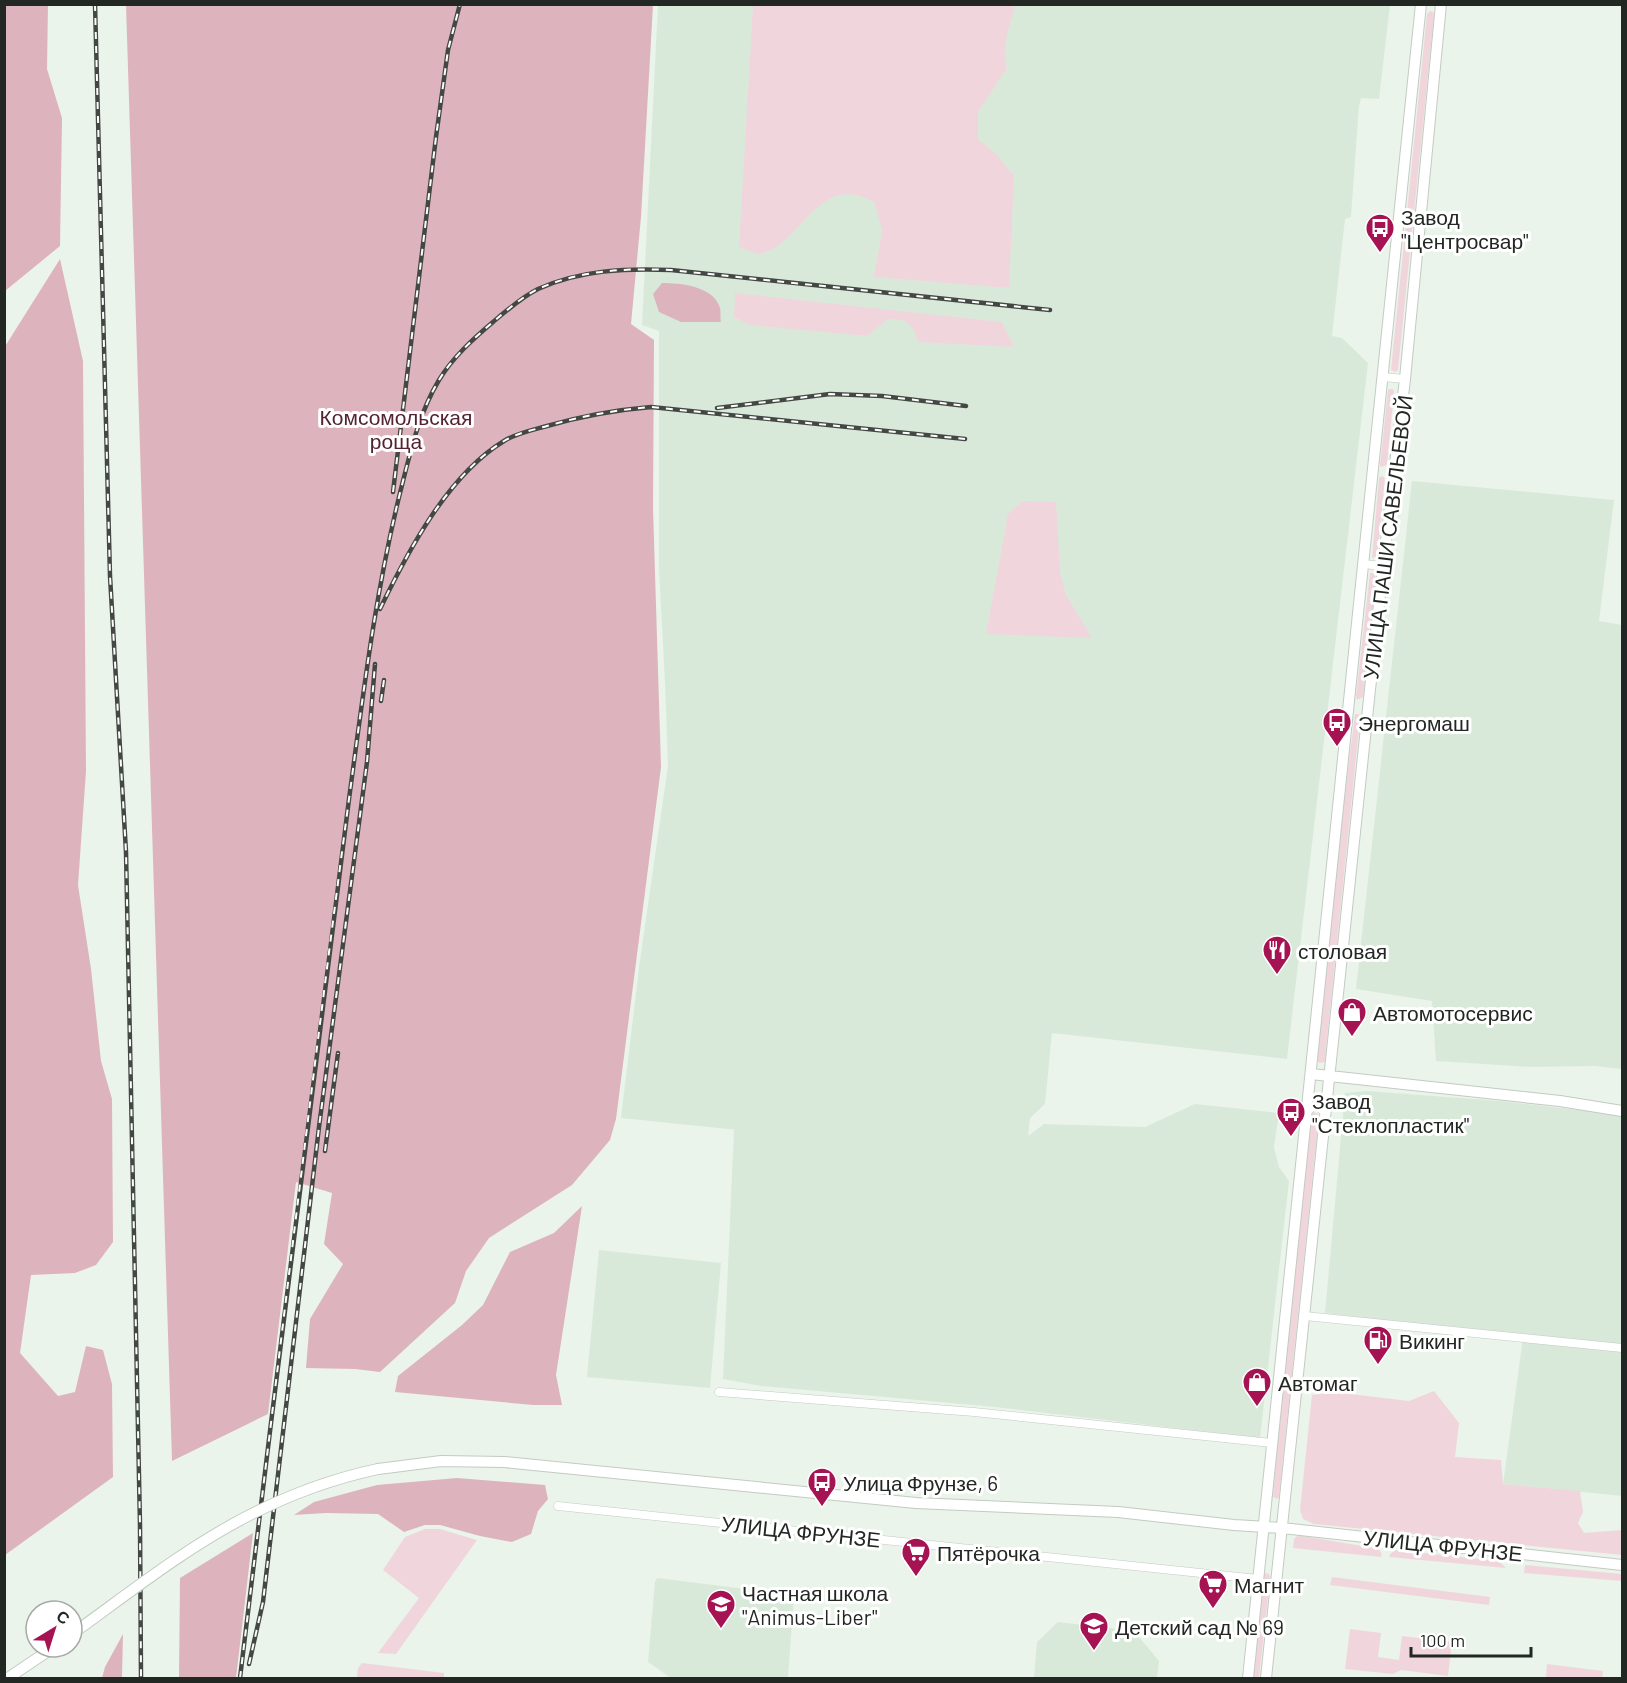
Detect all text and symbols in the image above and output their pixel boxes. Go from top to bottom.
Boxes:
place label: Завод "Центросвар" [1401,204,1529,253]
bus stop icon: Завод "Центросвар" [1364,212,1396,254]
street label: УЛИЦА ПАШИ САВЕЛЬЕВОЙ [1357,394,1417,680]
park label: Комсомольская роща [320,404,472,453]
bus stop icon: Энергомаш [1321,706,1353,748]
place label: Энергомаш [1358,710,1470,735]
restaurant icon: столовая [1261,934,1293,976]
place label: столовая [1298,938,1387,963]
shop icon: Автомотосервис [1336,996,1368,1038]
place label: Автомотосервис [1373,1000,1533,1025]
place label: Завод "Стеклопластик" [1312,1088,1469,1137]
bus stop icon: Завод "Стеклопластик" [1275,1096,1307,1138]
fuel station icon: Викинг [1362,1324,1394,1366]
place label: Викинг [1399,1328,1465,1353]
shop icon: Автомаг [1241,1366,1273,1408]
place label: Автомаг [1278,1370,1358,1395]
bus stop icon: Улица Фрунзе, 6 [806,1466,838,1508]
place label: Улица Фрунзе, 6 [843,1470,998,1495]
street label: УЛИЦА ФРУНЗЕ [720,1510,882,1552]
street label: УЛИЦА ФРУНЗЕ [1362,1524,1524,1566]
supermarket icon: Пятёрочка [900,1536,932,1578]
place label: Пятёрочка [937,1540,1040,1565]
supermarket icon: Магнит [1197,1568,1229,1610]
place label: Магнит [1234,1572,1304,1597]
place label: Частная школа "Animus-Liber" [742,1580,888,1629]
school or university icon: Частная школа "Animus-Liber" [705,1588,737,1630]
north arrow [24,1599,84,1659]
text: С [53,1606,74,1628]
school or university icon: Детский сад № 69 [1078,1610,1110,1652]
place label: Детский сад № 69 [1115,1614,1284,1639]
scale bar [1411,1620,1531,1658]
text: 100 m [1420,1629,1465,1651]

